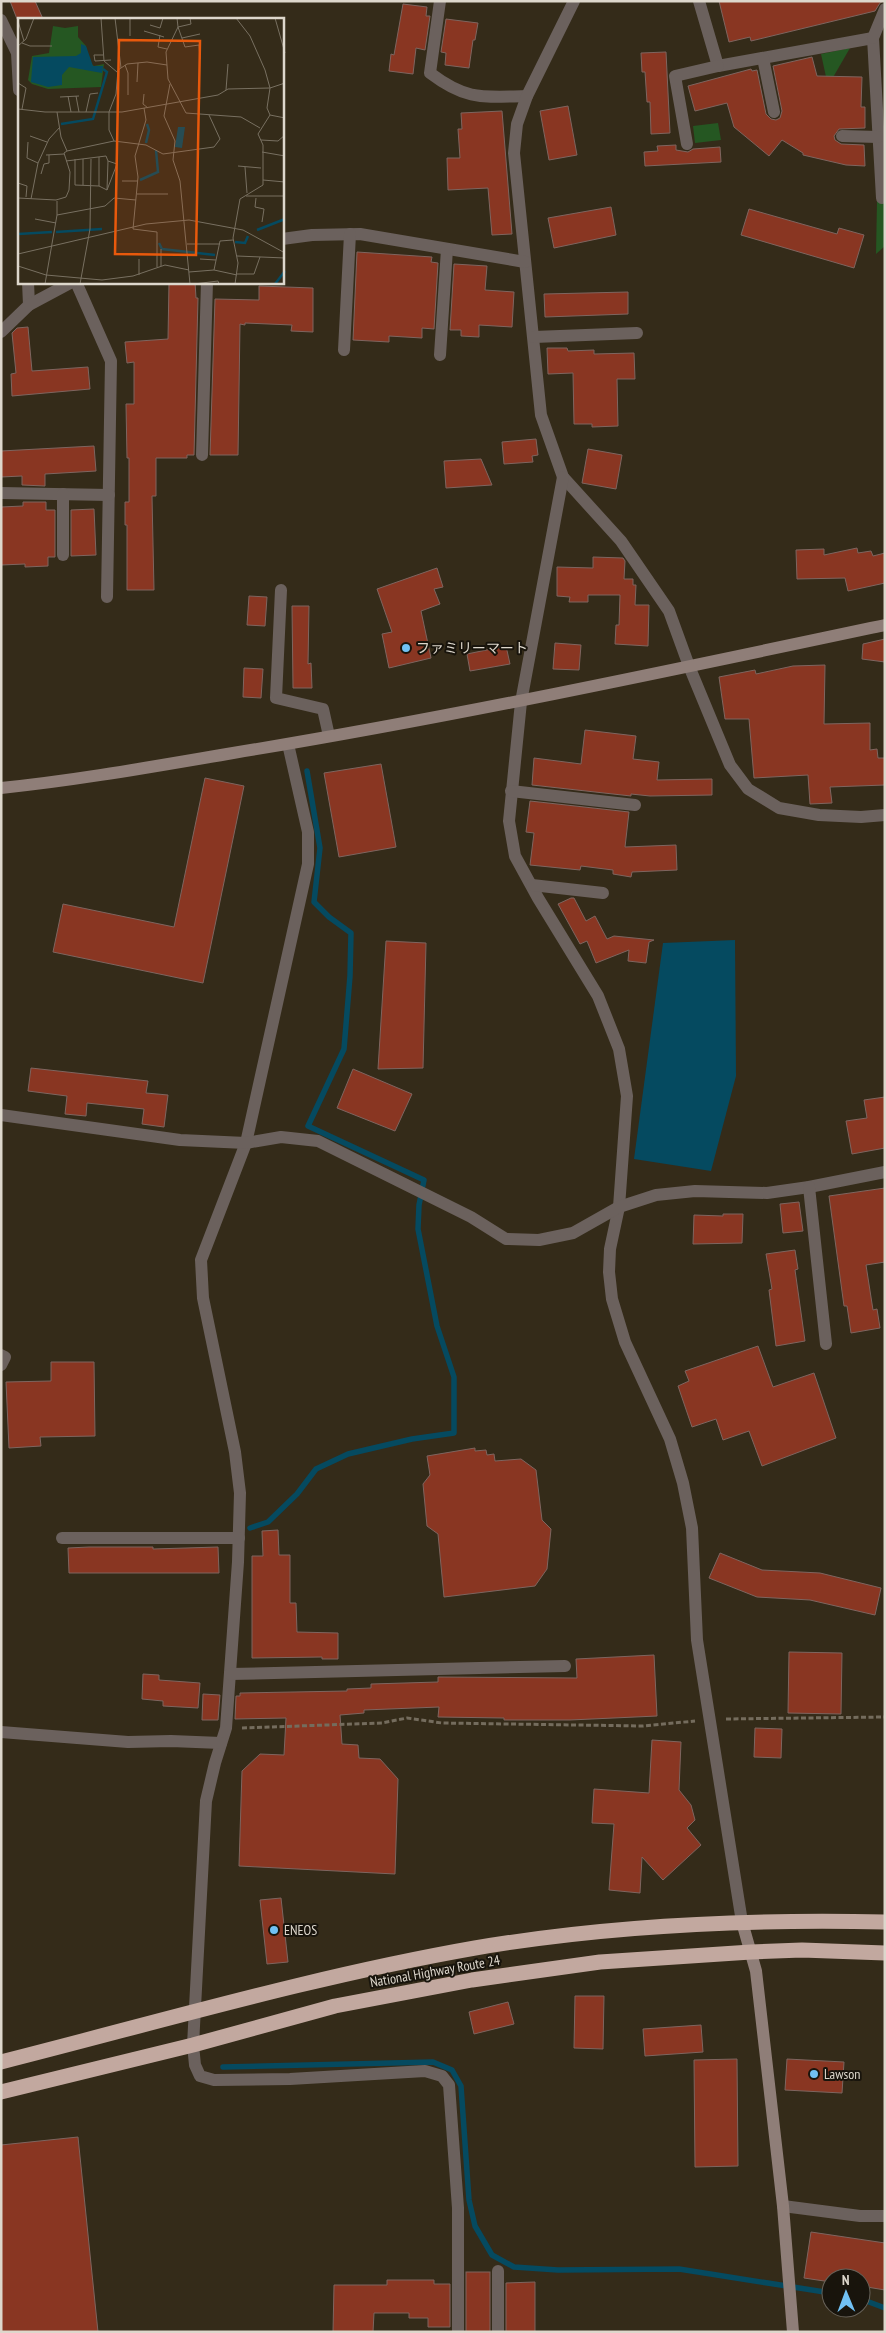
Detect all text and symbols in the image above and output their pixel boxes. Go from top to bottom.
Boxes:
inset map [18,18,284,284]
place label: ファミリーマート [416,639,528,657]
marker: ファミリーマート [400,642,412,654]
place label: ENEOS [284,1921,317,1939]
marker: ENEOS [268,1924,280,1936]
street label: National Highway Route 24 [369,1951,502,1991]
place label: Lawson [824,2065,860,2083]
marker: Lawson [808,2068,820,2080]
north arrow [821,2268,871,2318]
text: N [842,2271,850,2289]

